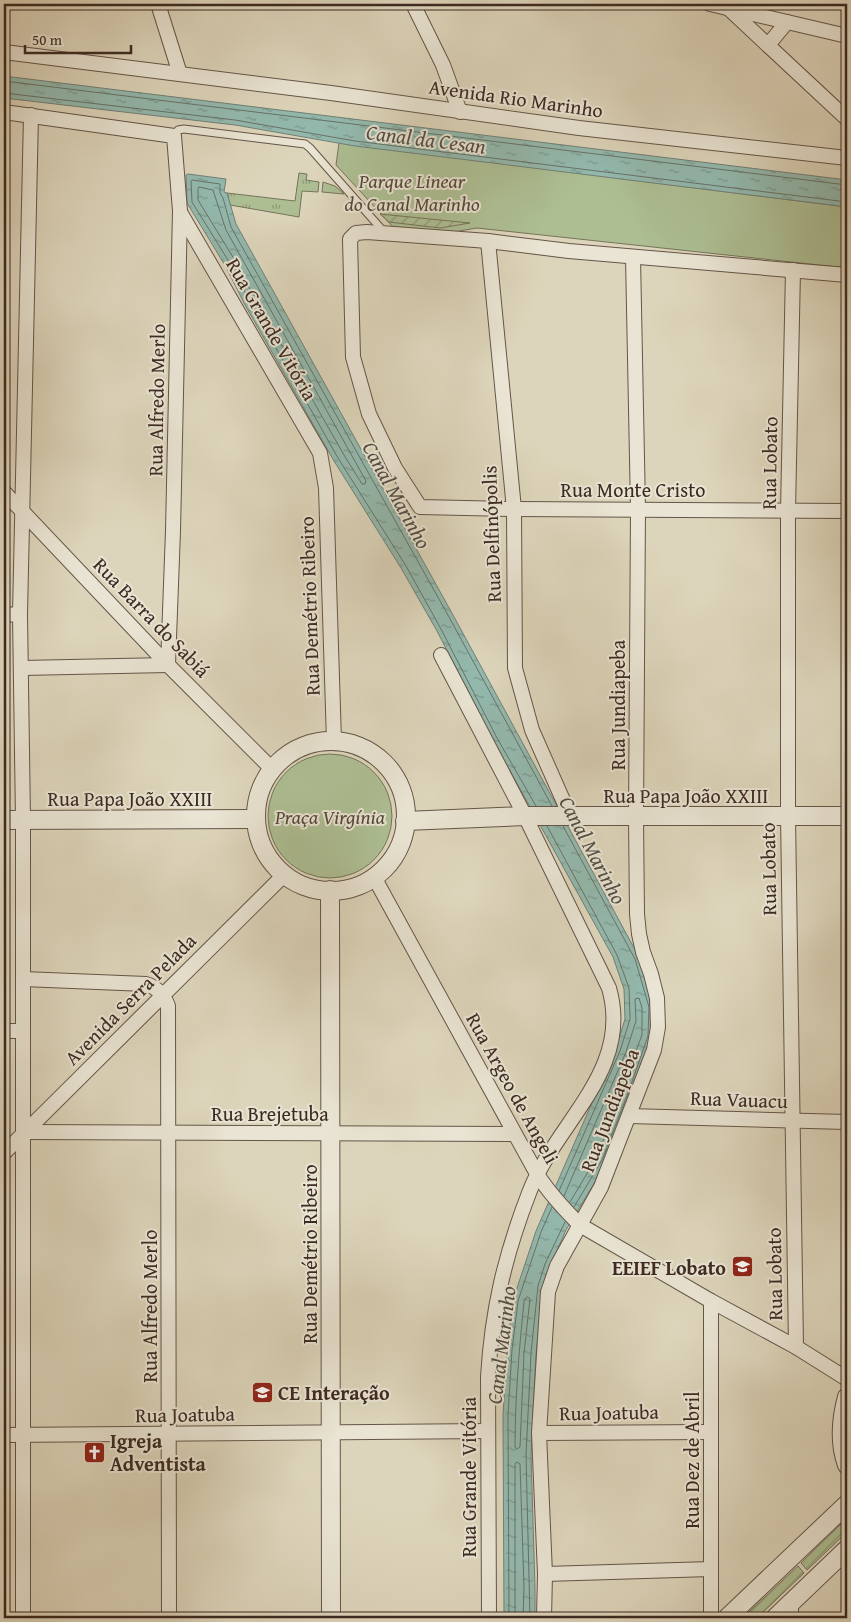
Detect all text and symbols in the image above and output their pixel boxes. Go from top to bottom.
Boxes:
scale bar [25,22,131,54]
text: 50 m [32,29,63,50]
street label: Avenida Rio Marinho [427,71,605,125]
water label: Canal da Cesan [364,116,488,162]
park label: Parque Linear do Canal Marinho [344,166,480,218]
street label: Rua Grande Vitória [219,252,325,406]
street label: Rua Alfredo Merlo [140,323,172,477]
street label: Rua Lobato [754,416,784,510]
water label: Canal Marinho [355,436,439,554]
street label: Rua Delfinópolis [474,465,508,603]
street label: Rua Monte Cristo [561,475,705,504]
street label: Rua Demétrio Ribeiro [291,516,327,696]
street label: Rua Barra do Sabiá [87,550,217,684]
street label: Rua Jundiapeba [603,639,632,770]
street label: Rua Papa João XXIII [604,781,768,810]
street label: Rua Papa João XXIII [48,784,212,813]
water label: Canal Marinho [551,790,635,910]
park label: Praça Virgínia [274,802,386,831]
street label: Rua Lobato [753,822,783,916]
street label: Avenida Serra Pelada [58,926,203,1071]
street label: Rua Argeo de Angeli [459,1007,567,1169]
street label: Rua Jundiapeba [572,1043,646,1176]
street label: Rua Vauacu [690,1083,788,1115]
street label: Rua Brejetuba [211,1099,329,1128]
street label: Rua Demétrio Ribeiro [295,1164,324,1344]
street label: Rua Lobato [759,1227,789,1321]
street label: Rua Alfredo Merlo [135,1230,164,1382]
place label: EEIEF Lobato [612,1253,726,1282]
school or university icon: EEIEF Lobato [730,1255,754,1279]
water label: Canal Marinho [478,1284,524,1406]
place label: CE Interação [278,1378,390,1407]
school or university icon: CE Interação [250,1380,274,1404]
street label: Rua Dez de Abril [677,1391,706,1529]
street label: Rua Grande Vitória [454,1396,483,1557]
street label: Rua Joatuba [559,1397,660,1427]
street label: Rua Joatuba [135,1399,236,1429]
place label: Igreja Adventista [110,1426,207,1478]
church icon: Igreja Adventista [82,1440,106,1464]

